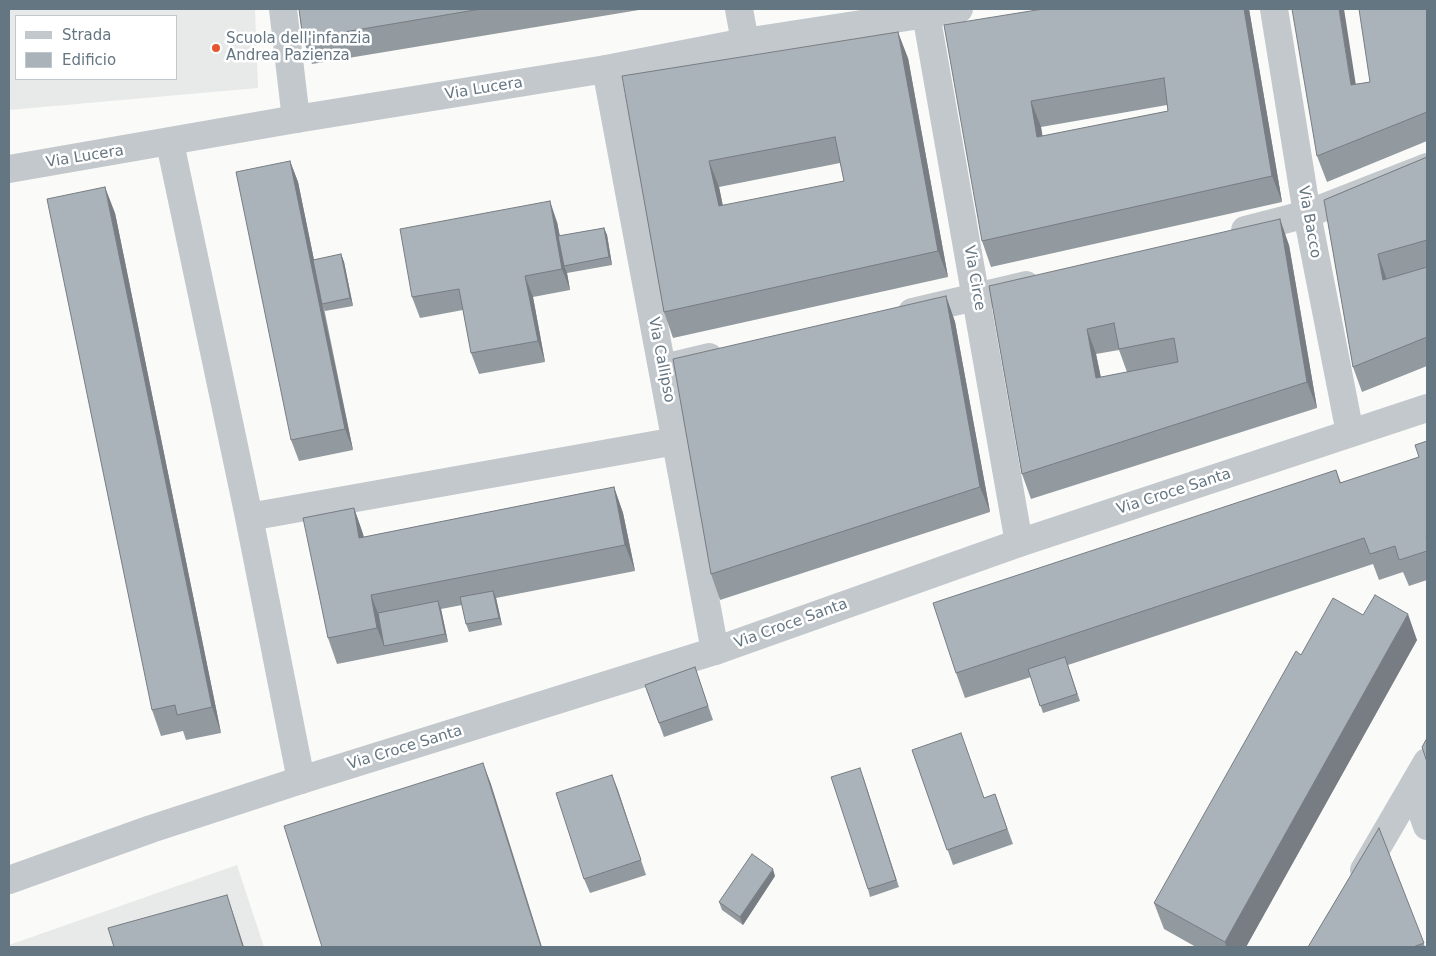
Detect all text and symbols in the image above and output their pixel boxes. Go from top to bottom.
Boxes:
legend [15,15,178,80]
text: Strada [62,26,111,44]
place label: Scuola dell'infanzia Andrea Pazienza [226,30,371,65]
marker: Scuola dell'infanzia Andrea Pazienza [210,42,222,54]
text: Edificio [62,51,116,69]
street label: Via Lucera [444,74,524,104]
street label: Via Lucera [45,142,125,172]
street label: Via Bacco [1294,184,1324,260]
street label: Via Circe [959,244,989,312]
street label: Via Callipso [644,316,678,404]
street label: Via Croce Santa [1115,465,1233,519]
street label: Via Croce Santa [732,595,850,653]
street label: Via Croce Santa [345,722,465,774]

